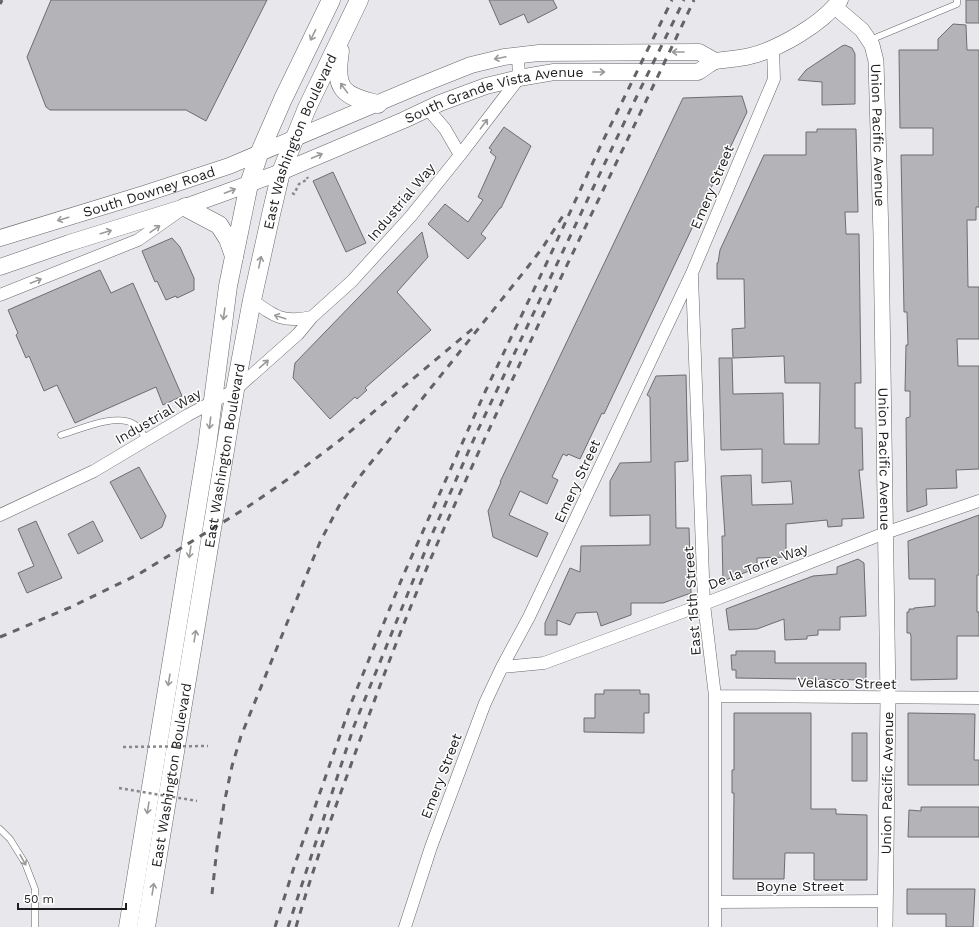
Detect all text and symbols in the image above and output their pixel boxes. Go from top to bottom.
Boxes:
one-way arrow [309,29,316,41]
one-way arrow [672,48,685,56]
street label: East Washington Boulevard [260,51,340,231]
one-way arrow [494,55,507,63]
street label: Union Pacific Avenue [868,63,888,207]
street label: South Grande Vista Avenue [402,64,584,127]
one-way arrow [592,68,605,76]
one-way arrow [340,83,348,94]
one-way arrow [480,118,488,129]
street label: Emery Street [687,142,737,231]
one-way arrow [311,152,323,160]
street label: Industrial Way [364,159,439,244]
street label: South Downey Road [81,163,217,220]
one-way arrow [223,186,235,194]
one-way arrow [56,216,69,223]
one-way arrow [149,225,160,233]
one-way arrow [100,228,113,235]
one-way arrow [257,256,265,269]
one-way arrow [30,276,42,284]
one-way arrow [220,307,228,320]
one-way arrow [273,313,286,320]
one-way arrow [259,360,269,369]
street label: East Washington Boulevard [201,362,248,549]
street label: Industrial Way [112,385,205,447]
street label: Union Pacific Avenue [875,387,893,531]
one-way arrow [206,416,214,429]
street label: Emery Street [551,437,603,525]
street label: De la Torre Way [706,539,811,592]
one-way arrow [186,545,194,558]
street label: East 15th Street [680,546,704,656]
one-way arrow [191,630,199,643]
one-way arrow [165,673,173,686]
street label: Velasco Street [797,674,897,692]
street label: East Washington Boulevard [148,682,194,869]
street label: Union Pacific Avenue [878,711,896,855]
street label: Emery Street [417,731,465,821]
one-way arrow [143,801,151,814]
one-way arrow [20,854,28,866]
street label: Boyne Street [756,878,844,894]
one-way arrow [149,882,157,895]
scale bar [18,885,126,911]
text: 50 m [24,892,54,906]

